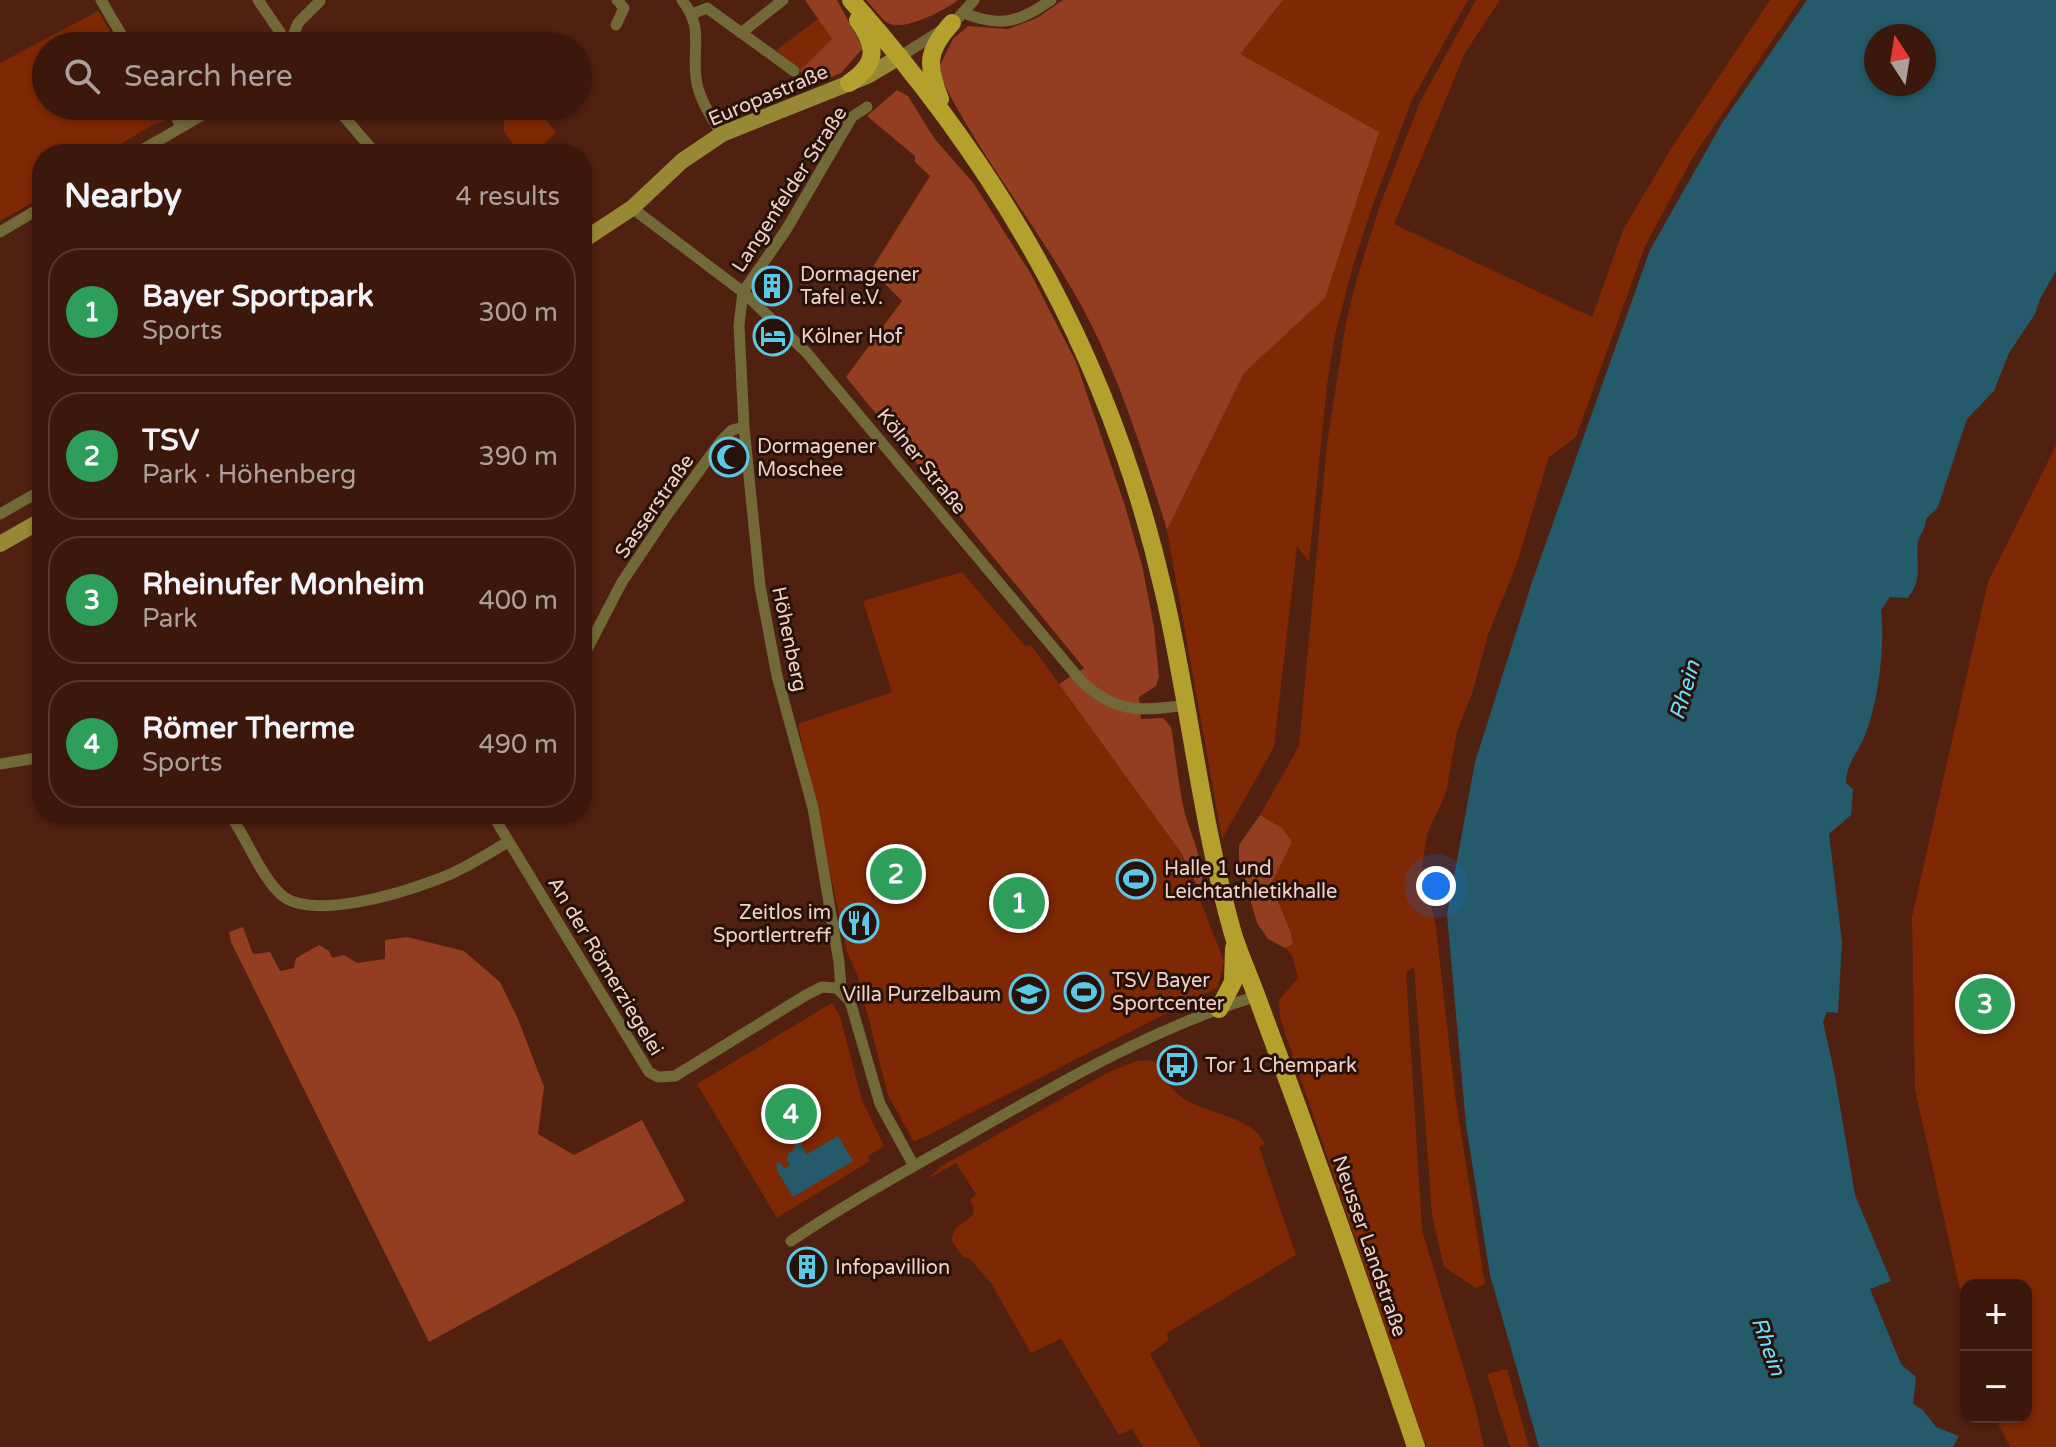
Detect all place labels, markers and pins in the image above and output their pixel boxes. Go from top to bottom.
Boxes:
place label: Dormagener Tafel e.V. [800,263,919,310]
building icon: Dormagener Tafel e.V. [751,265,793,307]
hotel icon: Kölner Hof [752,315,794,357]
place label: Kölner Hof [801,325,903,349]
place label: Dormagener Moschee [757,435,876,482]
mosque icon: Dormagener Moschee [708,436,750,478]
pin: 2 [870,844,922,904]
place label: Halle 1 und Leichtathletikhalle [1164,857,1337,904]
sports icon: Halle 1 und Leichtathletikhalle [1115,858,1157,900]
pin: 1 [993,873,1045,933]
place label: Zeitlos im Sportlertreff [713,901,832,948]
restaurant icon: Zeitlos im Sportlertreff [838,902,880,944]
place label: TSV Bayer Sportcenter [1112,969,1225,1016]
sports icon: TSV Bayer Sportcenter [1063,971,1105,1013]
school or university icon: Villa Purzelbaum [1008,973,1050,1015]
pin: 3 [1959,974,2011,1034]
place label: Villa Purzelbaum [842,983,1001,1007]
bus stop icon: Tor 1 Chempark [1156,1044,1198,1086]
place label: Tor 1 Chempark [1205,1054,1357,1078]
pin: 4 [765,1084,817,1144]
building icon: Infopavillion [786,1246,828,1288]
place label: Infopavillion [835,1256,950,1280]

